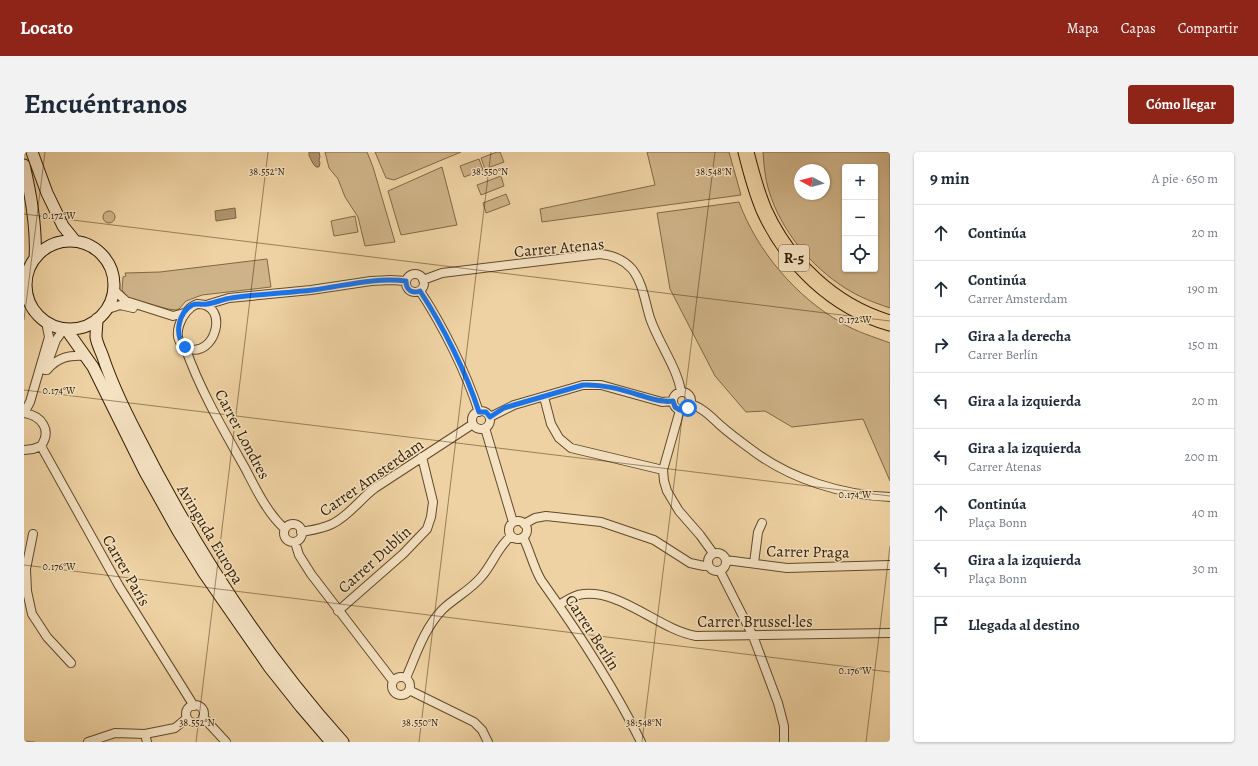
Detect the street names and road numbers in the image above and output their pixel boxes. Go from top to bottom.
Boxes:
street label: Carrer Atenas [513,233,605,263]
road number: R-5 [779,245,809,271]
street label: Carrer Londres [209,386,275,483]
street label: Carrer Amsterdam [315,434,428,522]
street label: Avinguda Europa [171,480,249,589]
street label: Carrer Dublín [333,521,416,598]
street label: Carrer París [97,531,155,610]
street label: Carrer Praga [766,540,850,564]
street label: Carrer Berlín [560,591,625,675]
street label: Carrer Brussel·les [697,611,813,633]

